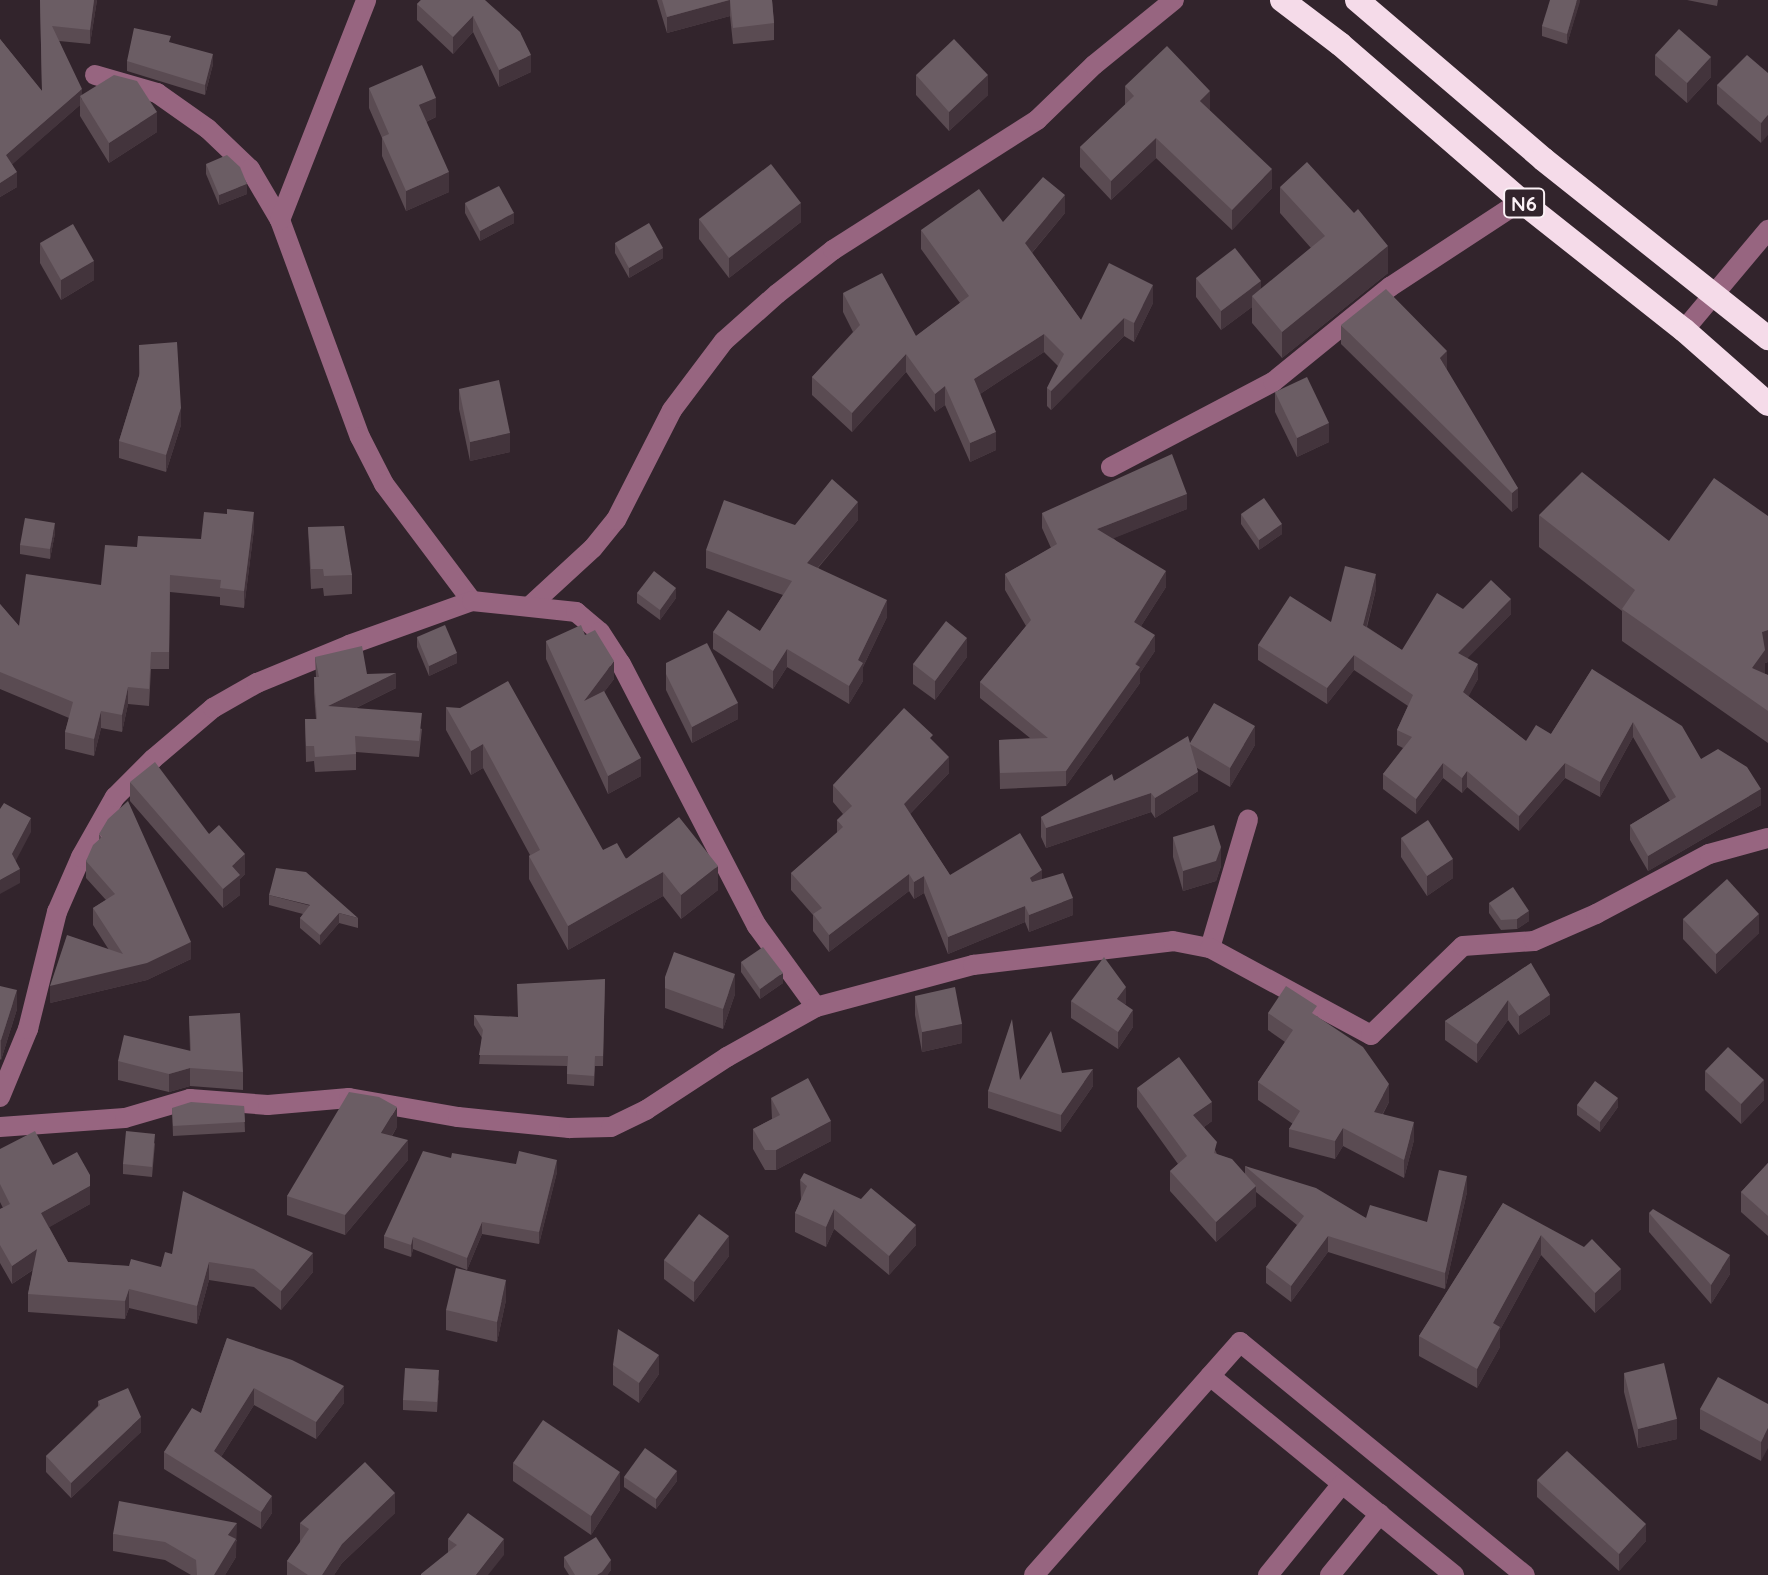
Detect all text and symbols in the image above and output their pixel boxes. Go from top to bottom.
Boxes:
road number: N6 [1502,187,1546,219]

